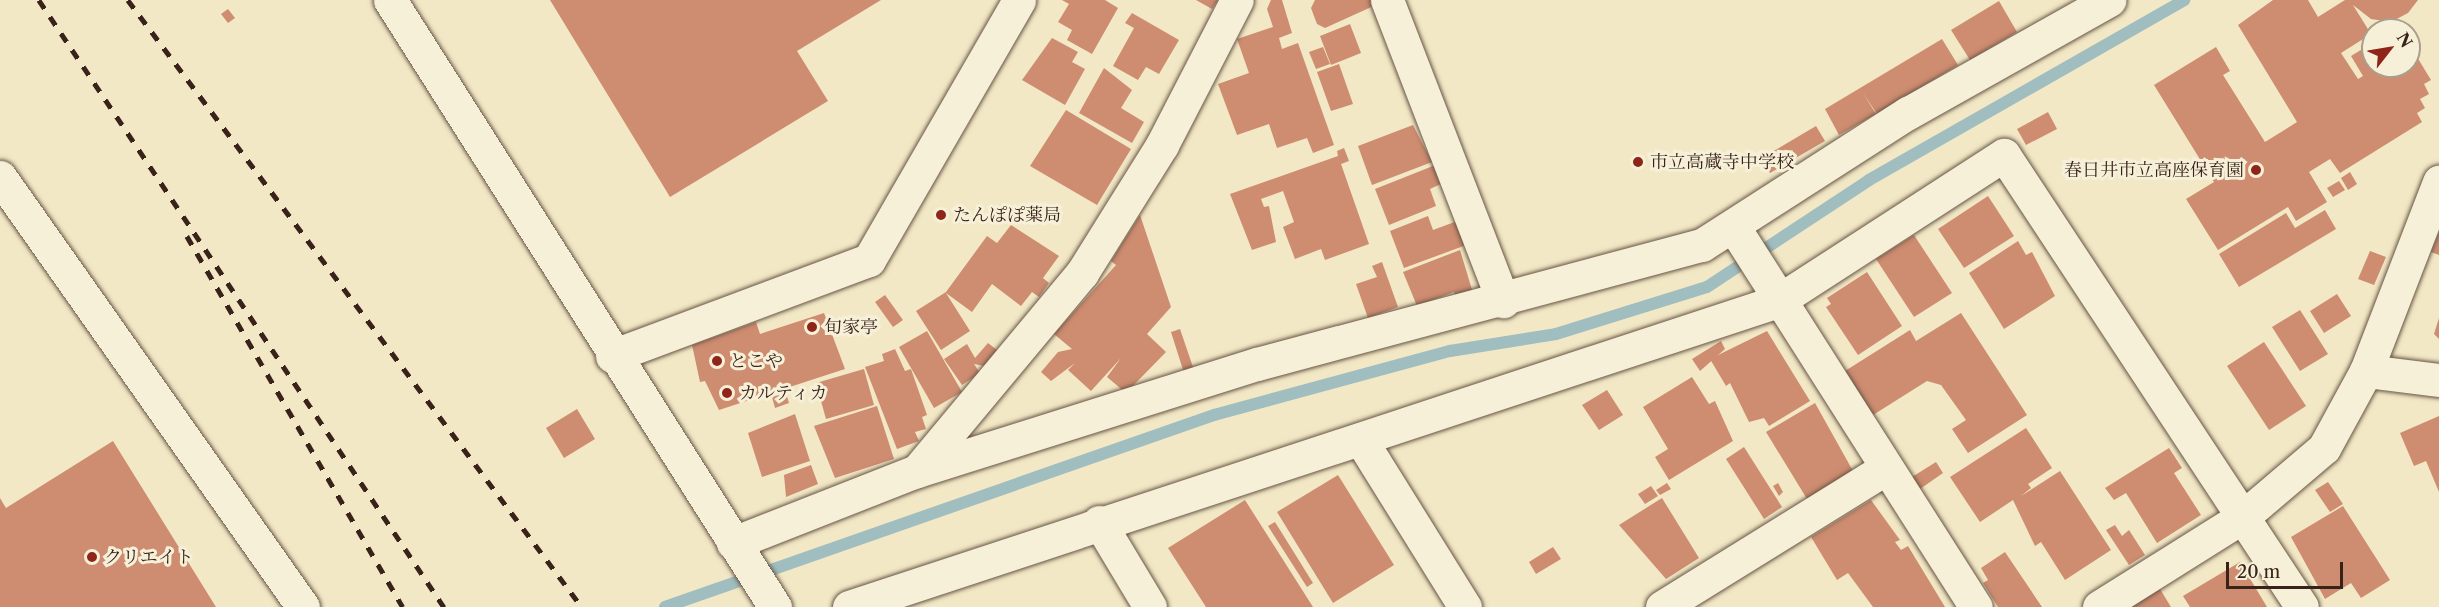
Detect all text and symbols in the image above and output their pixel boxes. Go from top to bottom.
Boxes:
north arrow [2361,18,2421,78]
text: N [2393,29,2417,51]
place label: 市立高蔵寺中学校 [1650,151,1794,173]
marker: 市立高蔵寺中学校 [1631,155,1645,169]
place label: 春日井市立高座保育園 [2064,159,2244,181]
marker: 春日井市立高座保育園 [2249,163,2263,177]
place label: たんぽぽ薬局 [953,204,1061,226]
marker: たんぽぽ薬局 [934,208,948,222]
place label: 旬家亭 [824,316,878,338]
marker: 旬家亭 [805,320,819,334]
place label: とこや [729,350,783,372]
marker: とこや [710,354,724,368]
place label: カルティカ [739,382,829,404]
marker: カルティカ [720,386,734,400]
place label: クリエイト [104,546,194,568]
marker: クリエイト [85,550,99,564]
scale bar [2229,550,2346,588]
text: 20 m [2237,561,2280,583]

